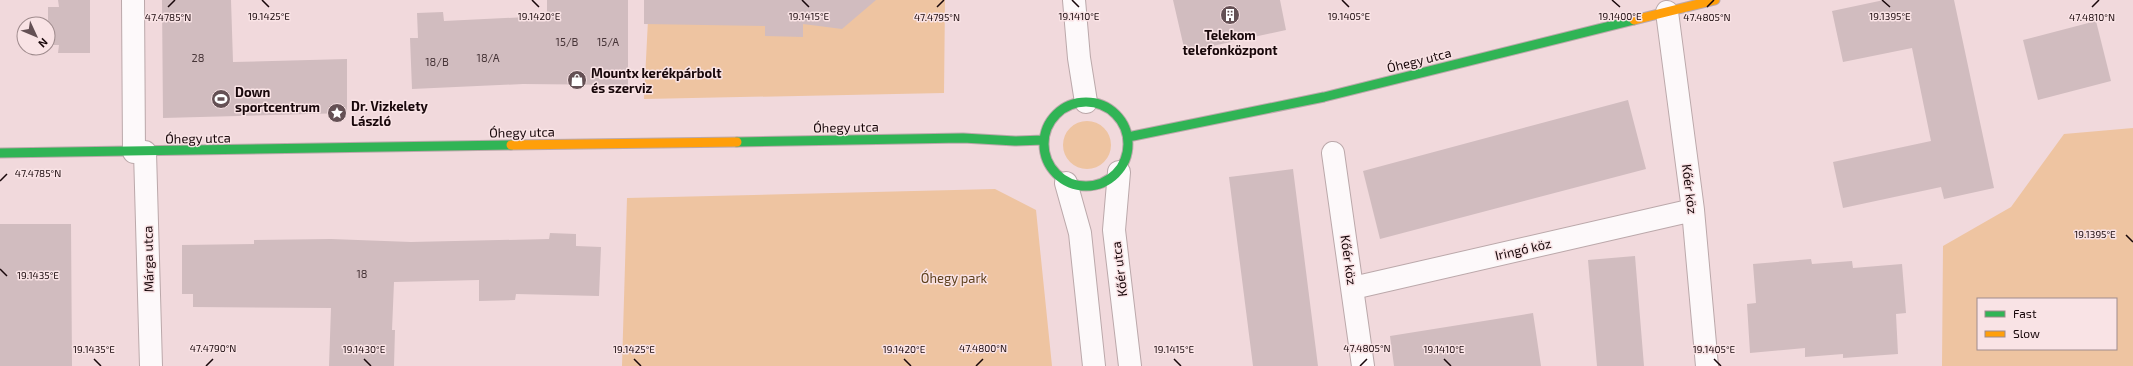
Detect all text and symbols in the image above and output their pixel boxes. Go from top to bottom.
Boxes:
building icon: Telekom telefonközpont [1219,4,1241,26]
text: 19.1425°E [248,10,290,22]
text: 19.1420°E [518,10,561,22]
text: 19.1415°E [789,10,830,22]
text: 19.1410°E [1059,10,1100,22]
text: 19.1405°E [1328,10,1371,22]
text: 19.1400°E [1599,10,1642,22]
text: 19.1395°E [1869,10,1911,22]
text: 47.4785°N [145,11,191,23]
text: 47.4795°N [914,11,960,23]
text: 47.4805°N [1683,11,1731,23]
text: 47.4810°N [2069,11,2115,23]
north arrow [16,16,56,56]
place label: Telekom telefonközpont [1182,27,1278,58]
house number: 15/B [556,35,579,48]
house number: 15/A [597,35,619,48]
text: N [36,36,51,51]
street label: Óhegy utca [1385,43,1453,76]
house number: 28 [192,51,204,64]
house number: 18/A [477,51,500,64]
house number: 18/B [425,55,449,68]
place label: Mountx kerékpárbolt és szerviz [591,65,722,96]
shop icon: Mountx kerékpárbolt és szerviz [566,69,588,91]
place label: Down sportcentrum [235,84,320,115]
sports icon: Down sportcentrum [210,88,232,110]
place label: Dr. Vizkelety László [351,98,428,129]
place icon: Dr. Vizkelety László [326,102,348,124]
street label: Óhegy utca [813,117,879,136]
street label: Óhegy utca [489,122,555,141]
street label: Óhegy utca [165,128,231,147]
street label: Kőér köz [1679,163,1701,215]
text: 47.4785°N [15,167,61,179]
street label: Márga utca [139,225,157,293]
text: 19.1395°E [2074,228,2116,240]
street label: Kőér köz [1338,234,1360,286]
street label: Iringó köz [1493,235,1553,263]
street label: Kőér utca [1108,240,1130,298]
house number: 18 [356,267,368,280]
text: 19.1435°E [17,269,59,281]
park label: Óhegy park [921,269,988,286]
legend [1977,298,2117,350]
text: Fast [2013,306,2037,320]
text: Slow [2013,326,2040,340]
text: 47.4790°N [190,342,236,354]
text: 47.4800°N [959,342,1007,354]
text: 47.4805°N [1343,342,1391,354]
text: 19.1435°E [73,343,115,355]
text: 19.1430°E [343,343,386,355]
text: 19.1425°E [613,343,655,355]
text: 19.1420°E [883,343,926,355]
text: 19.1415°E [1154,343,1195,355]
text: 19.1410°E [1424,343,1465,355]
text: 19.1405°E [1693,343,1736,355]

